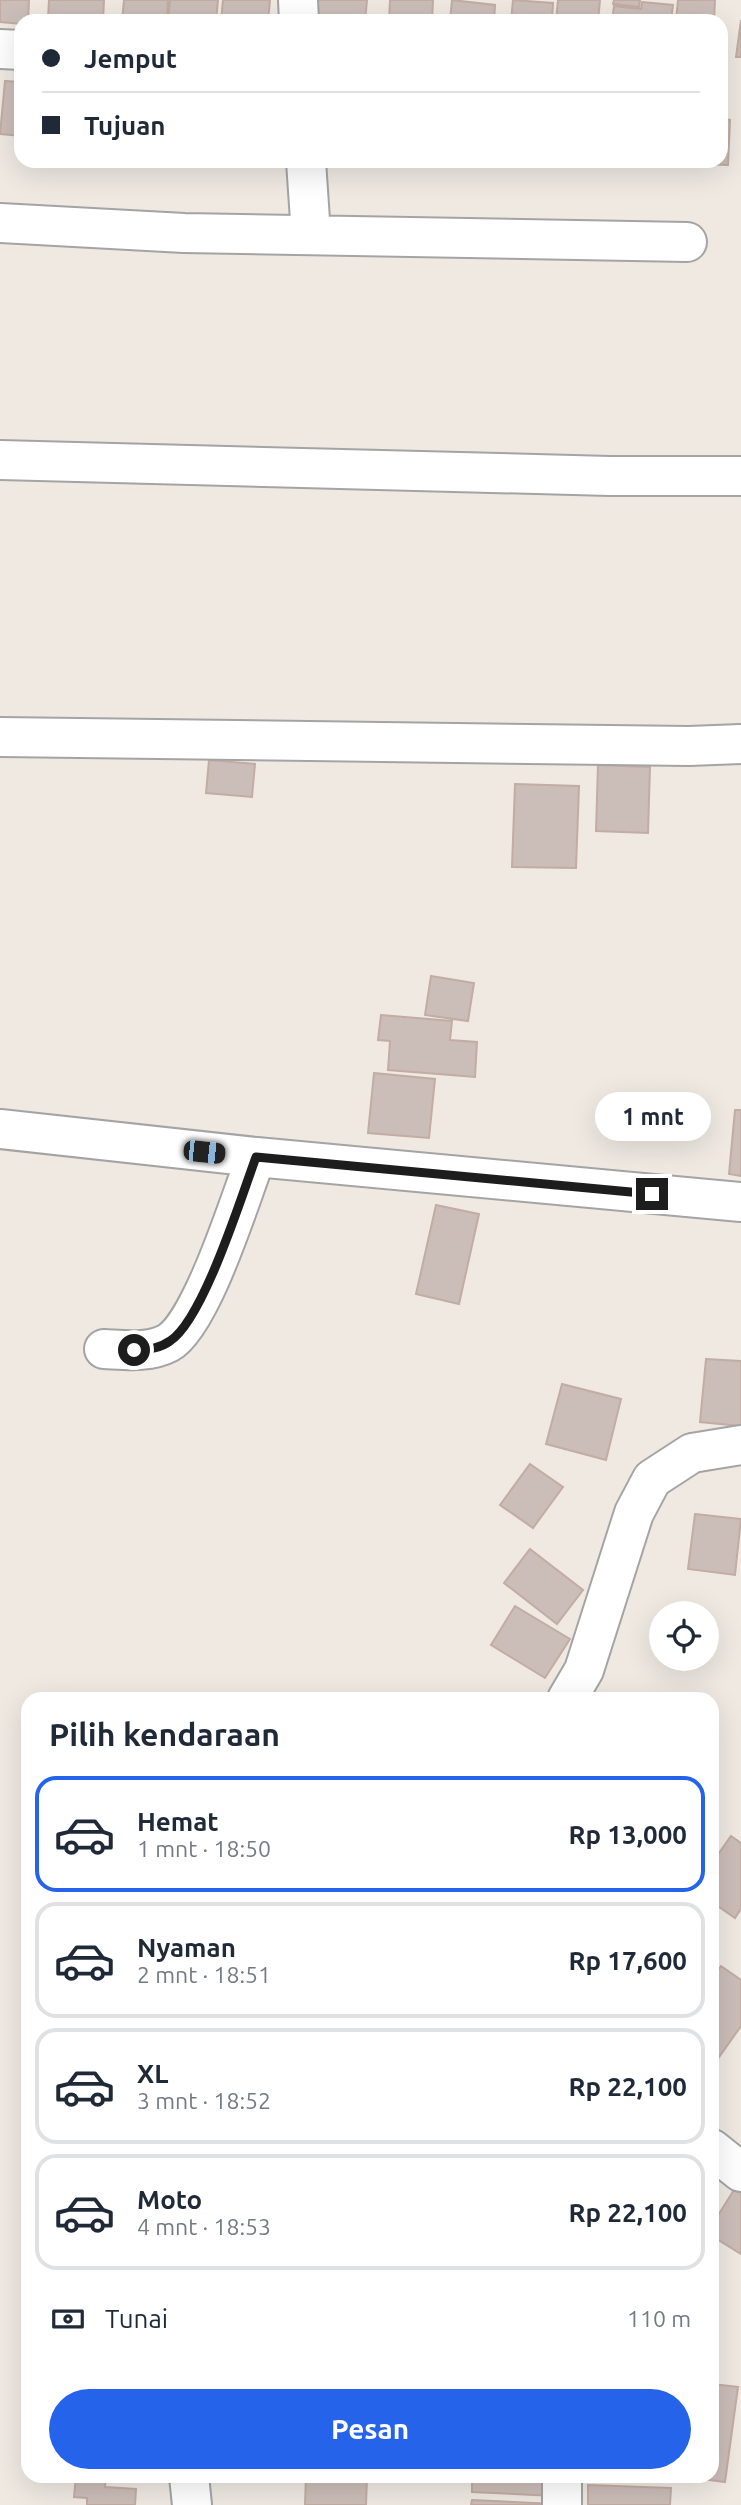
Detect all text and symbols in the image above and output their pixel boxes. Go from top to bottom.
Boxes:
text: Jemput [84,44,177,73]
text: Tujuan [84,111,165,140]
callout: 1 mnt [594,1092,710,1142]
text: 1 mnt [622,1104,684,1129]
car [183,1139,226,1165]
route end [636,1178,668,1210]
route start [118,1334,150,1366]
map controls [649,1601,719,1671]
button: locate [649,1601,719,1671]
text: Pilih kendaraan [49,1716,280,1752]
icon: car [53,1803,116,1866]
text: Hemat [137,1807,219,1836]
text: Rp 13,000 [568,1820,687,1849]
text: 1 mnt · 18:50 [137,1836,271,1861]
icon: car [53,1929,116,1992]
text: Nyaman [137,1933,236,1962]
text: Rp 17,600 [568,1946,687,1975]
text: 2 mnt · 18:51 [137,1962,271,1987]
icon: car [53,2055,116,2118]
text: XL [137,2059,168,2088]
text: Rp 22,100 [568,2072,687,2101]
text: 3 mnt · 18:52 [137,2088,271,2113]
icon: car [53,2181,116,2244]
text: Moto [137,2185,202,2214]
text: Rp 22,100 [568,2198,687,2227]
text: 4 mnt · 18:53 [137,2214,271,2239]
icon: cash [49,2300,87,2338]
text: Tunai [105,2304,168,2333]
text: 110 m [627,2306,691,2331]
button: Pesan [49,2389,691,2469]

